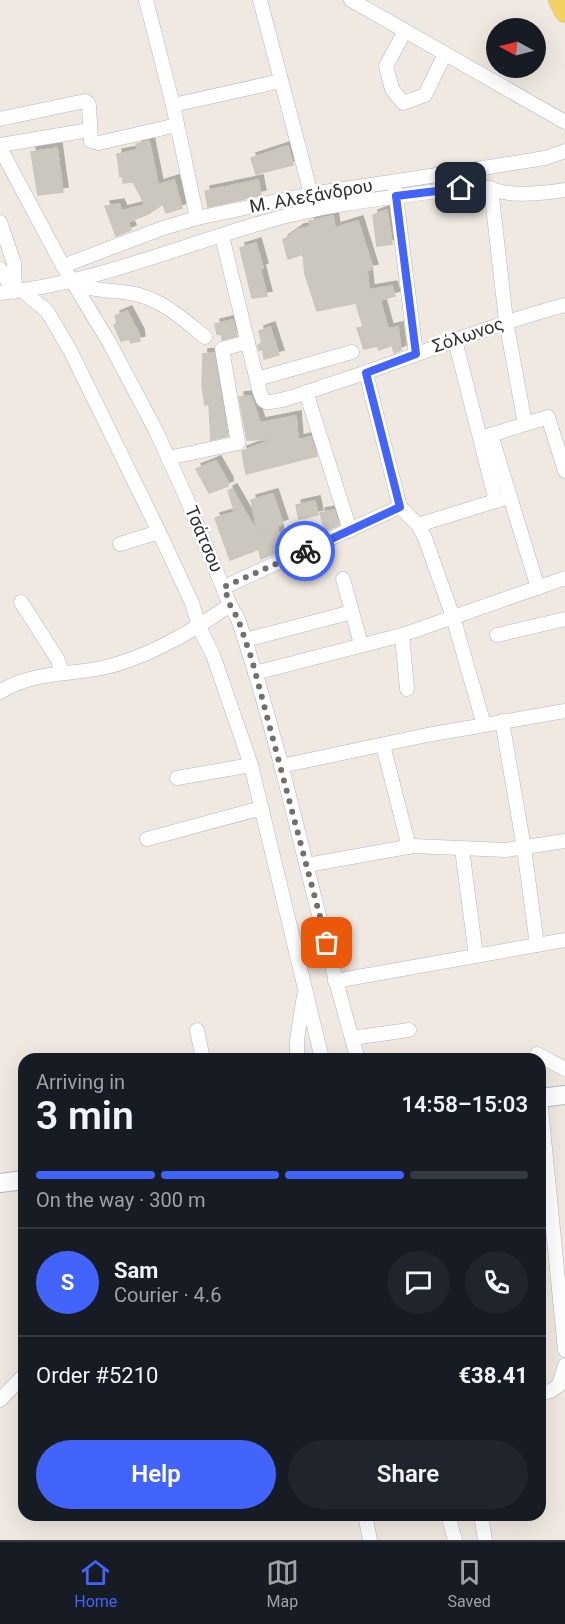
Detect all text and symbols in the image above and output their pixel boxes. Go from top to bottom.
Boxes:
north arrow [486,18,546,78]
map controls [486,18,546,78]
pin [435,162,486,213]
icon: home [444,171,477,204]
street label: Μ. Αλεξάνδρου [248,174,374,217]
street label: Σόλωνος [430,313,506,356]
street label: Τσάτσου [181,503,228,575]
courier [275,521,335,581]
icon: bike [289,535,322,568]
pin [301,917,352,968]
icon: bag [310,926,343,959]
text: Arriving in [36,1070,125,1094]
text: 14:58–15:03 [401,1092,528,1117]
text: 3 min [36,1093,134,1139]
text: On the way · 300 m [36,1188,205,1212]
button: chat [387,1251,450,1314]
button: phone [465,1251,528,1314]
text: Sam [114,1258,158,1283]
text: S [61,1270,74,1295]
text: Courier · 4.6 [114,1283,221,1307]
text: Order #5210 [36,1363,158,1388]
text: €38.41 [459,1363,528,1388]
button: Help [36,1440,276,1509]
button: Share [288,1440,528,1509]
tab: Home [74,1556,117,1611]
tab: Map [266,1556,299,1611]
tab: Saved [447,1556,491,1611]

